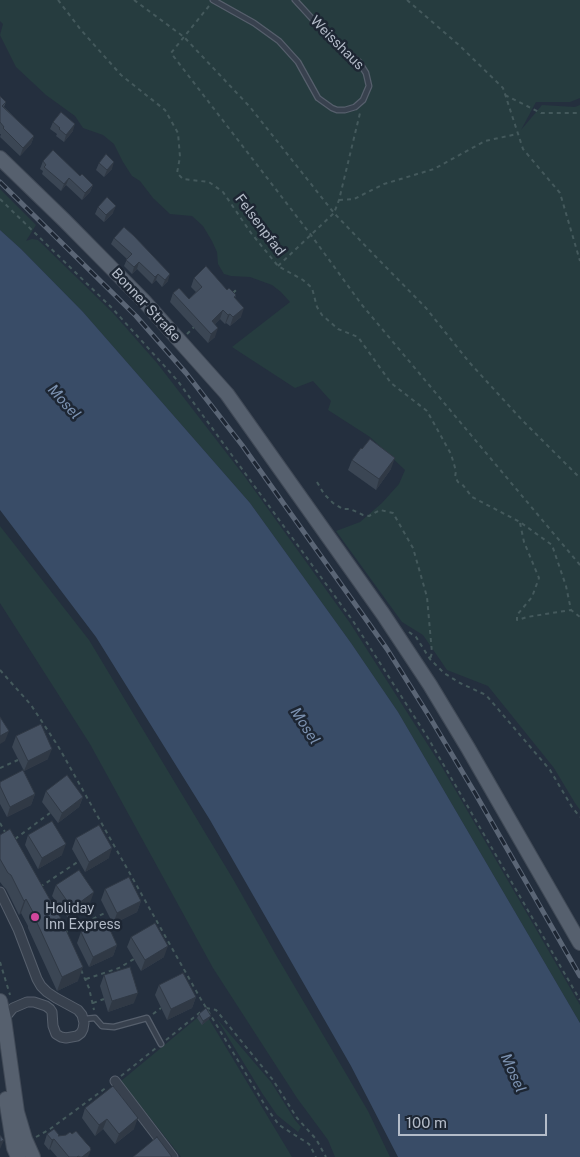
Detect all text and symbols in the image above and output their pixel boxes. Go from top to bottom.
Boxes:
street label: Weisshaus [307,13,367,73]
street label: Felsenpfad [231,191,289,259]
street label: Bonner Straße [108,265,184,345]
water label: Mosel [44,381,84,423]
water label: Mosel [286,704,324,748]
place label: Holiday Inn Express [45,901,121,934]
marker: Holiday Inn Express [29,911,41,923]
water label: Mosel [496,1051,530,1095]
scale bar [400,1104,549,1136]
text: 100 m [406,1114,447,1131]

